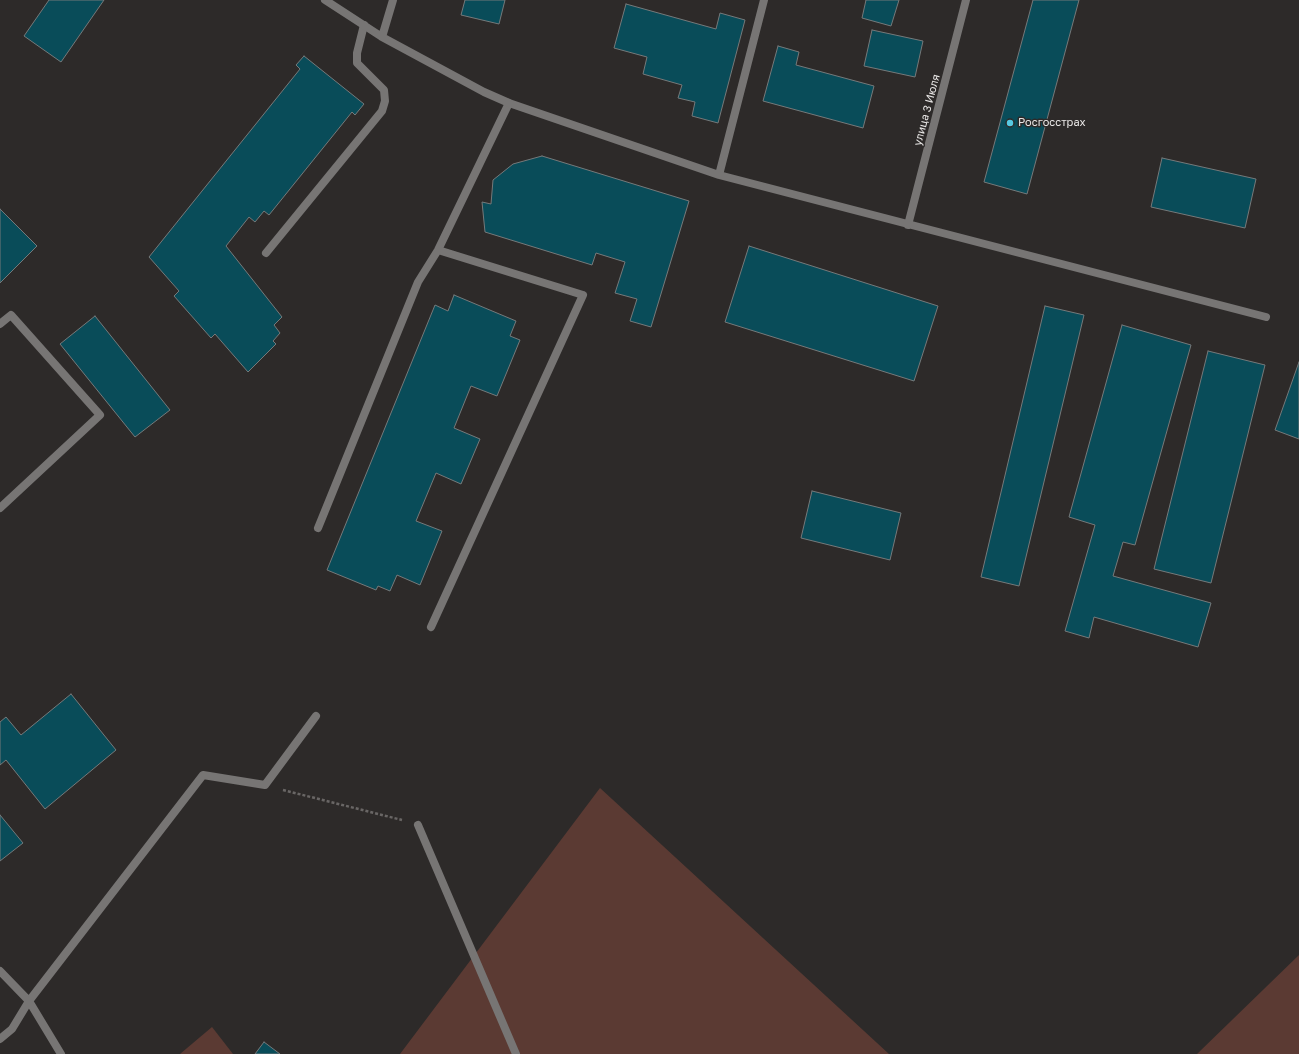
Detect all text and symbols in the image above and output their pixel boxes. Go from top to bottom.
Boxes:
street label: улица 3 Июля [911,73,943,147]
place label: Росгосстрах [1018,116,1086,130]
marker: Росгосстрах [1005,118,1015,128]

